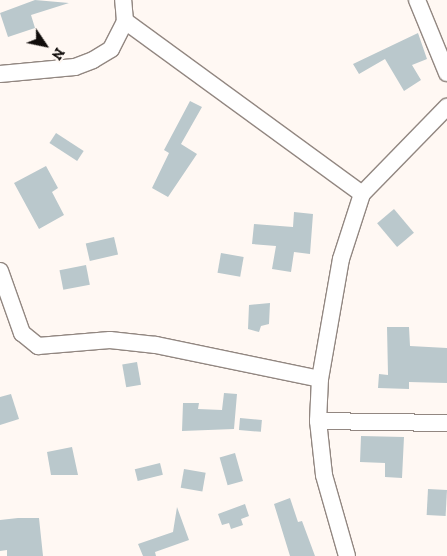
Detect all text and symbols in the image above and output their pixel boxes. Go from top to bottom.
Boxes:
north arrow [20,20,70,70]
text: N [48,44,68,63]

